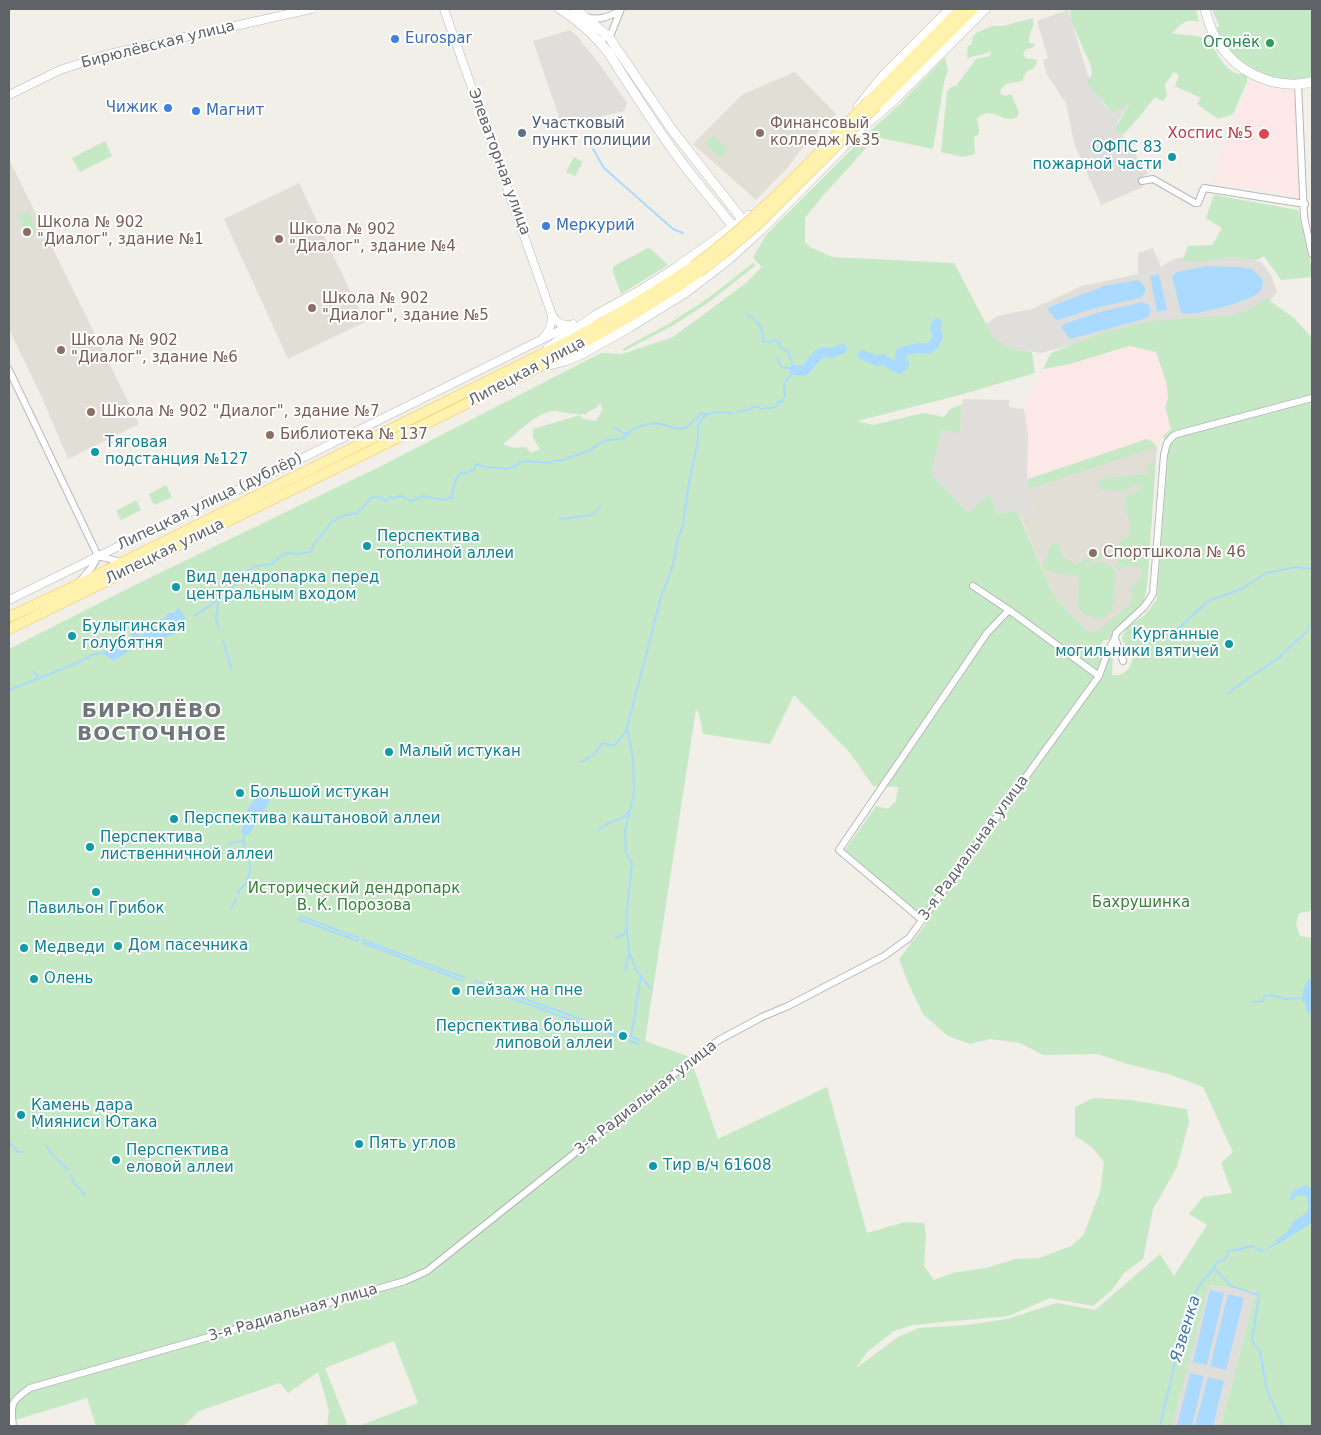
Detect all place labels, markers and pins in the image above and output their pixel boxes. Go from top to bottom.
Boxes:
place label: Eurospar [405,30,472,48]
marker: Eurospar [389,33,401,45]
place label: Огонёк [1203,34,1260,52]
marker: Огонёк [1264,37,1276,49]
place label: Чижик [106,99,158,117]
marker: Чижик [162,102,174,114]
place label: Магнит [206,102,264,120]
marker: Магнит [190,105,202,117]
place label: Участковый пункт полиции [532,115,651,150]
place label: Финансовый колледж №35 [770,115,880,150]
place label: Хоспис №5 [1168,125,1253,143]
marker: Участковый пункт полиции [516,127,528,139]
marker: Финансовый колледж №35 [754,127,766,139]
marker: Хоспис №5 [1257,127,1271,141]
place label: ОФПС 83 пожарной части [1033,139,1162,174]
marker: ОФПС 83 пожарной части [1166,151,1178,163]
place label: Школа № 902 "Диалог", здание №1 [37,214,204,249]
place label: Меркурий [556,217,635,235]
marker: Меркурий [540,220,552,232]
place label: Школа № 902 "Диалог", здание №4 [289,221,456,256]
marker: Школа № 902 "Диалог", здание №1 [21,226,33,238]
marker: Школа № 902 "Диалог", здание №4 [273,233,285,245]
place label: Школа № 902 "Диалог", здание №5 [322,290,489,325]
marker: Школа № 902 "Диалог", здание №5 [306,302,318,314]
place label: Школа № 902 "Диалог", здание №6 [71,332,238,367]
marker: Школа № 902 "Диалог", здание №6 [55,344,67,356]
place label: Школа № 902 "Диалог", здание №7 [101,403,379,421]
marker: Школа № 902 "Диалог", здание №7 [85,406,97,418]
place label: Библиотека № 137 [280,426,428,444]
marker: Библиотека № 137 [264,429,276,441]
place label: Тяговая подстанция №127 [105,434,248,469]
marker: Тяговая подстанция №127 [89,446,101,458]
place label: Перспектива тополиной аллеи [377,528,514,563]
marker: Перспектива тополиной аллеи [361,540,373,552]
place label: Спортшкола № 46 [1103,544,1246,562]
marker: Спортшкола № 46 [1087,547,1099,559]
place label: Вид дендропарка перед центральным входом [186,569,379,604]
marker: Вид дендропарка перед центральным входом [170,581,182,593]
place label: Булыгинская голубятня [82,618,186,653]
place label: Курганные могильники вятичей [1055,626,1219,661]
marker: Булыгинская голубятня [66,630,78,642]
marker: Курганные могильники вятичей [1223,638,1235,650]
place label: Малый истукан [399,743,521,761]
marker: Малый истукан [383,746,395,758]
place label: Большой истукан [250,784,389,802]
marker: Большой истукан [234,787,246,799]
place label: Перспектива каштановой аллеи [184,810,440,828]
marker: Перспектива каштановой аллеи [168,813,180,825]
place label: Перспектива лиственничной аллеи [100,829,273,864]
marker: Перспектива лиственничной аллеи [84,841,96,853]
marker: Павильон Грибок [90,886,102,898]
place label: Павильон Грибок [27,900,165,918]
place label: Дом пасечника [128,937,248,955]
place label: Медведи [34,939,105,957]
marker: Дом пасечника [112,940,124,952]
marker: Медведи [18,942,30,954]
place label: Олень [44,970,93,988]
marker: Олень [28,973,40,985]
place label: пейзаж на пне [466,982,583,1000]
marker: пейзаж на пне [450,985,462,997]
place label: Перспектива большой липовой аллеи [436,1018,613,1053]
marker: Перспектива большой липовой аллеи [617,1030,629,1042]
place label: Камень дара Мияниси Ютака [31,1097,157,1132]
marker: Камень дара Мияниси Ютака [15,1109,27,1121]
place label: Пять углов [369,1135,456,1153]
marker: Пять углов [353,1138,365,1150]
place label: Перспектива еловой аллеи [126,1142,234,1177]
marker: Перспектива еловой аллеи [110,1154,122,1166]
place label: Тир в/ч 61608 [663,1157,771,1175]
marker: Тир в/ч 61608 [647,1160,659,1172]

